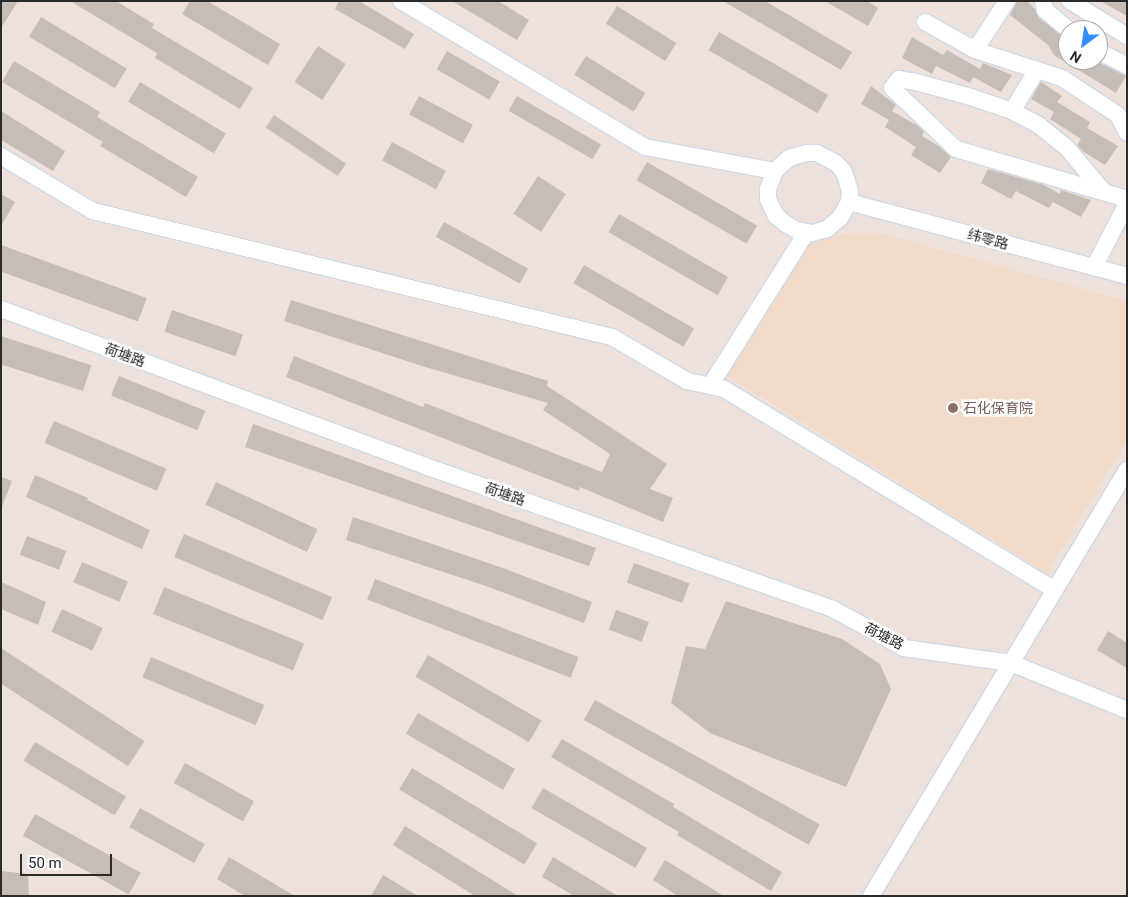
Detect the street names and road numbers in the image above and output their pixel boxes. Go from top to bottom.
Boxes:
street label: 纬零路 [966,225,1010,253]
street label: 荷塘路 [102,340,148,370]
street label: 荷塘路 [482,479,528,509]
street label: 荷塘路 [861,619,907,653]

